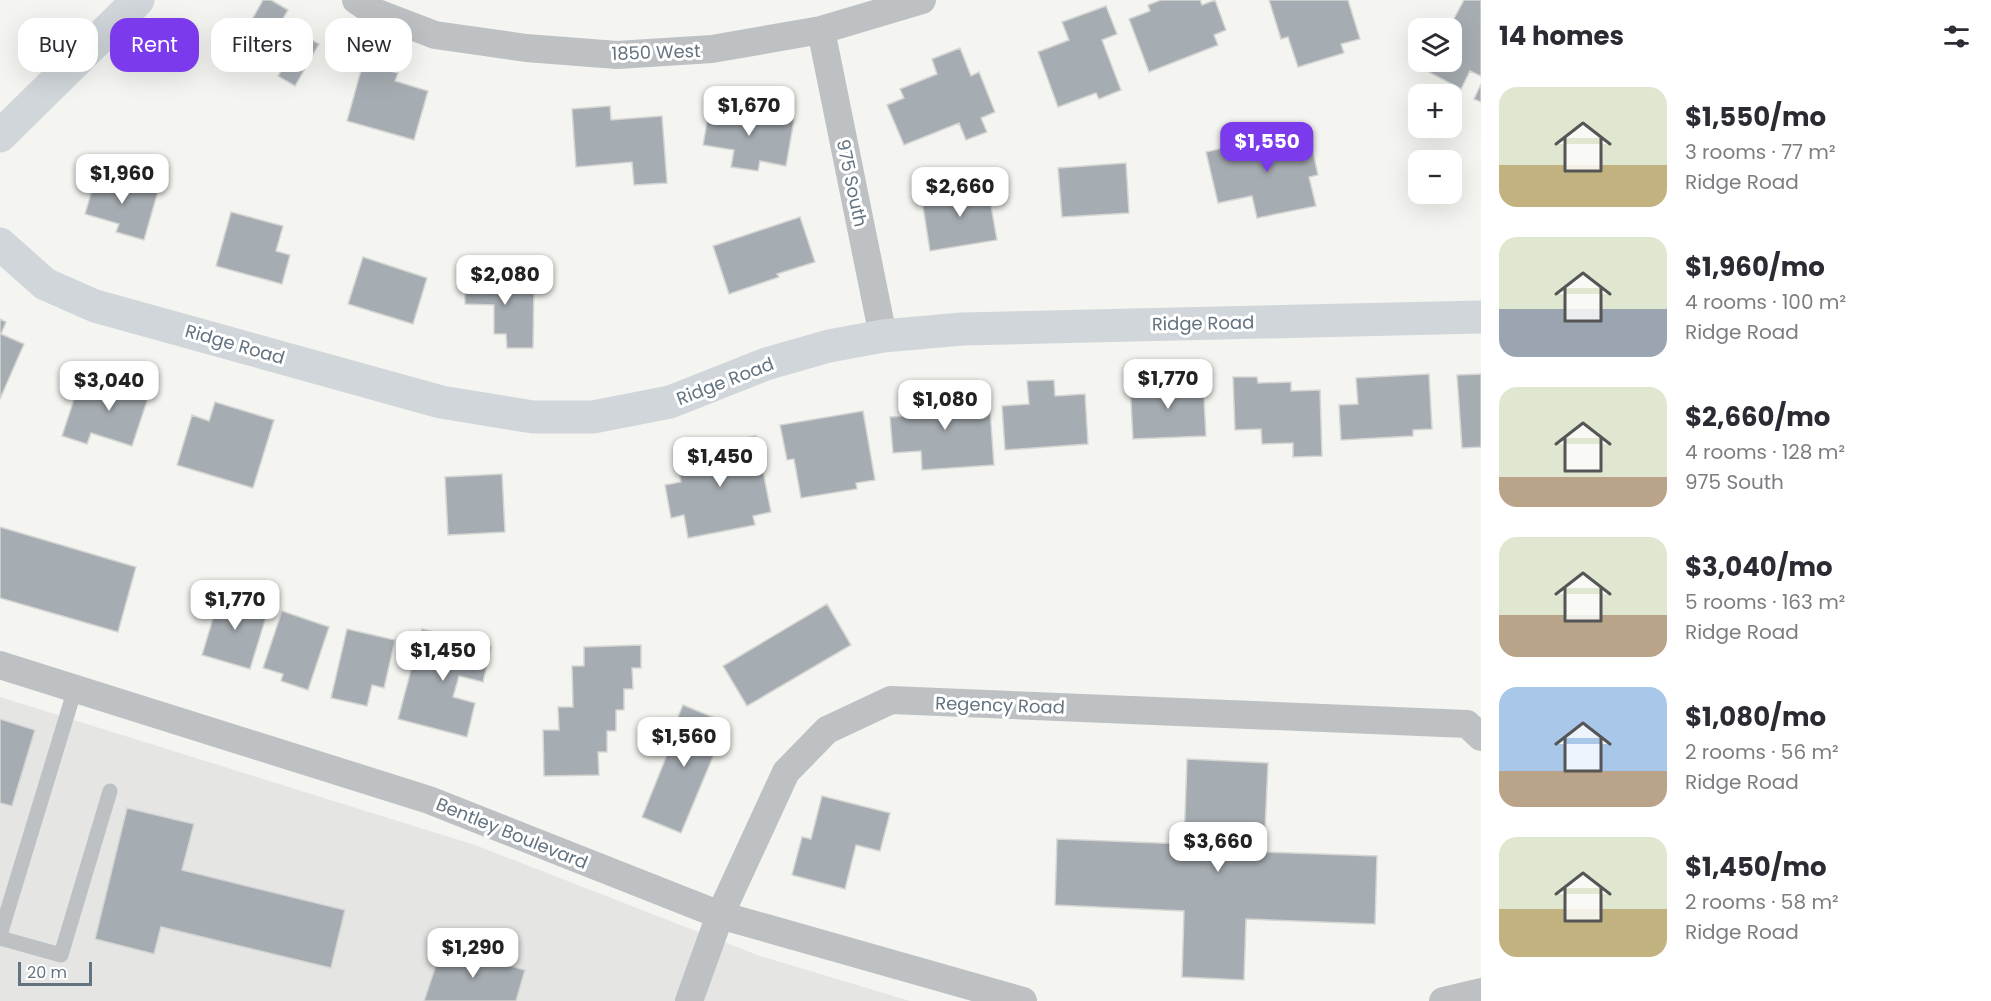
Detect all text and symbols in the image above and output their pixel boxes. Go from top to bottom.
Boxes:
chip: Buy [18,18,98,72]
chip: Rent [110,18,199,72]
chip: Filters [211,18,313,72]
chip: New [325,18,412,72]
map controls [1408,18,1462,204]
button: layers [1408,18,1462,72]
text: 14 homes [1499,18,1624,54]
icon: filters [1940,20,1973,53]
street label: 1850 West [611,38,701,66]
button: + [1408,84,1462,138]
pin: $1,670 [700,86,798,137]
text: $1,670 [718,91,780,119]
text: $1,550/mo [1685,99,1826,135]
icon: home [1547,111,1619,183]
pin: $1,550 [1218,122,1316,173]
text: $1,550 [1234,127,1300,155]
street label: 975 South [831,137,873,229]
text: 3 rooms · 77 m² [1685,138,1836,166]
button: − [1408,150,1462,204]
pin: $1,960 [73,154,171,205]
text: $1,960 [90,159,154,187]
pin: $2,660 [911,167,1009,218]
text: Ridge Road [1685,168,1799,196]
text: $2,660 [926,172,994,200]
text: $1,960/mo [1685,249,1825,285]
pin: $2,080 [456,255,554,306]
text: $2,080 [470,260,540,288]
icon: home [1547,261,1619,333]
text: 4 rooms · 100 m² [1685,288,1846,316]
street label: Ridge Road [1152,310,1254,336]
street label: Ridge Road [182,318,288,370]
text: Ridge Road [1685,318,1799,346]
street label: Ridge Road [673,351,777,411]
pin: $1,770 [1119,359,1217,410]
pin: $3,040 [60,361,158,412]
text: $1,770 [1138,364,1198,392]
text: $3,040 [74,366,144,394]
pin: $1,080 [896,380,994,431]
text: $1,080 [912,385,978,413]
text: $2,660/mo [1685,399,1830,435]
icon: home [1547,411,1619,483]
pin: $1,450 [671,437,769,488]
text: 4 rooms · 128 m² [1685,438,1845,466]
text: $1,450 [687,442,753,470]
text: 975 South [1685,468,1784,496]
text: $3,040/mo [1685,549,1833,585]
icon: home [1547,561,1619,633]
pin: $1,770 [186,580,284,631]
text: $1,770 [205,585,265,613]
text: 5 rooms · 163 m² [1685,588,1845,616]
text: Ridge Road [1685,618,1799,646]
pin: $1,450 [394,631,492,682]
text: $1,450 [410,636,476,664]
street label: Regency Road [935,690,1065,720]
text: $1,080/mo [1685,699,1826,735]
icon: home [1547,711,1619,783]
pin: $1,560 [635,717,733,768]
text: $1,560 [651,722,717,750]
text: 2 rooms · 56 m² [1685,738,1839,766]
text: Ridge Road [1685,768,1799,796]
street label: Bentley Boulevard [432,791,592,875]
pin: $3,660 [1169,822,1267,873]
text: $3,660 [1183,827,1253,855]
text: $1,450/mo [1685,849,1827,885]
icon: home [1547,861,1619,933]
text: 2 rooms · 58 m² [1685,888,1839,916]
text: Ridge Road [1685,918,1799,946]
pin: $1,290 [424,928,522,979]
text: $1,290 [441,933,505,961]
scale bar [18,959,92,986]
text: 20 m [27,961,67,984]

